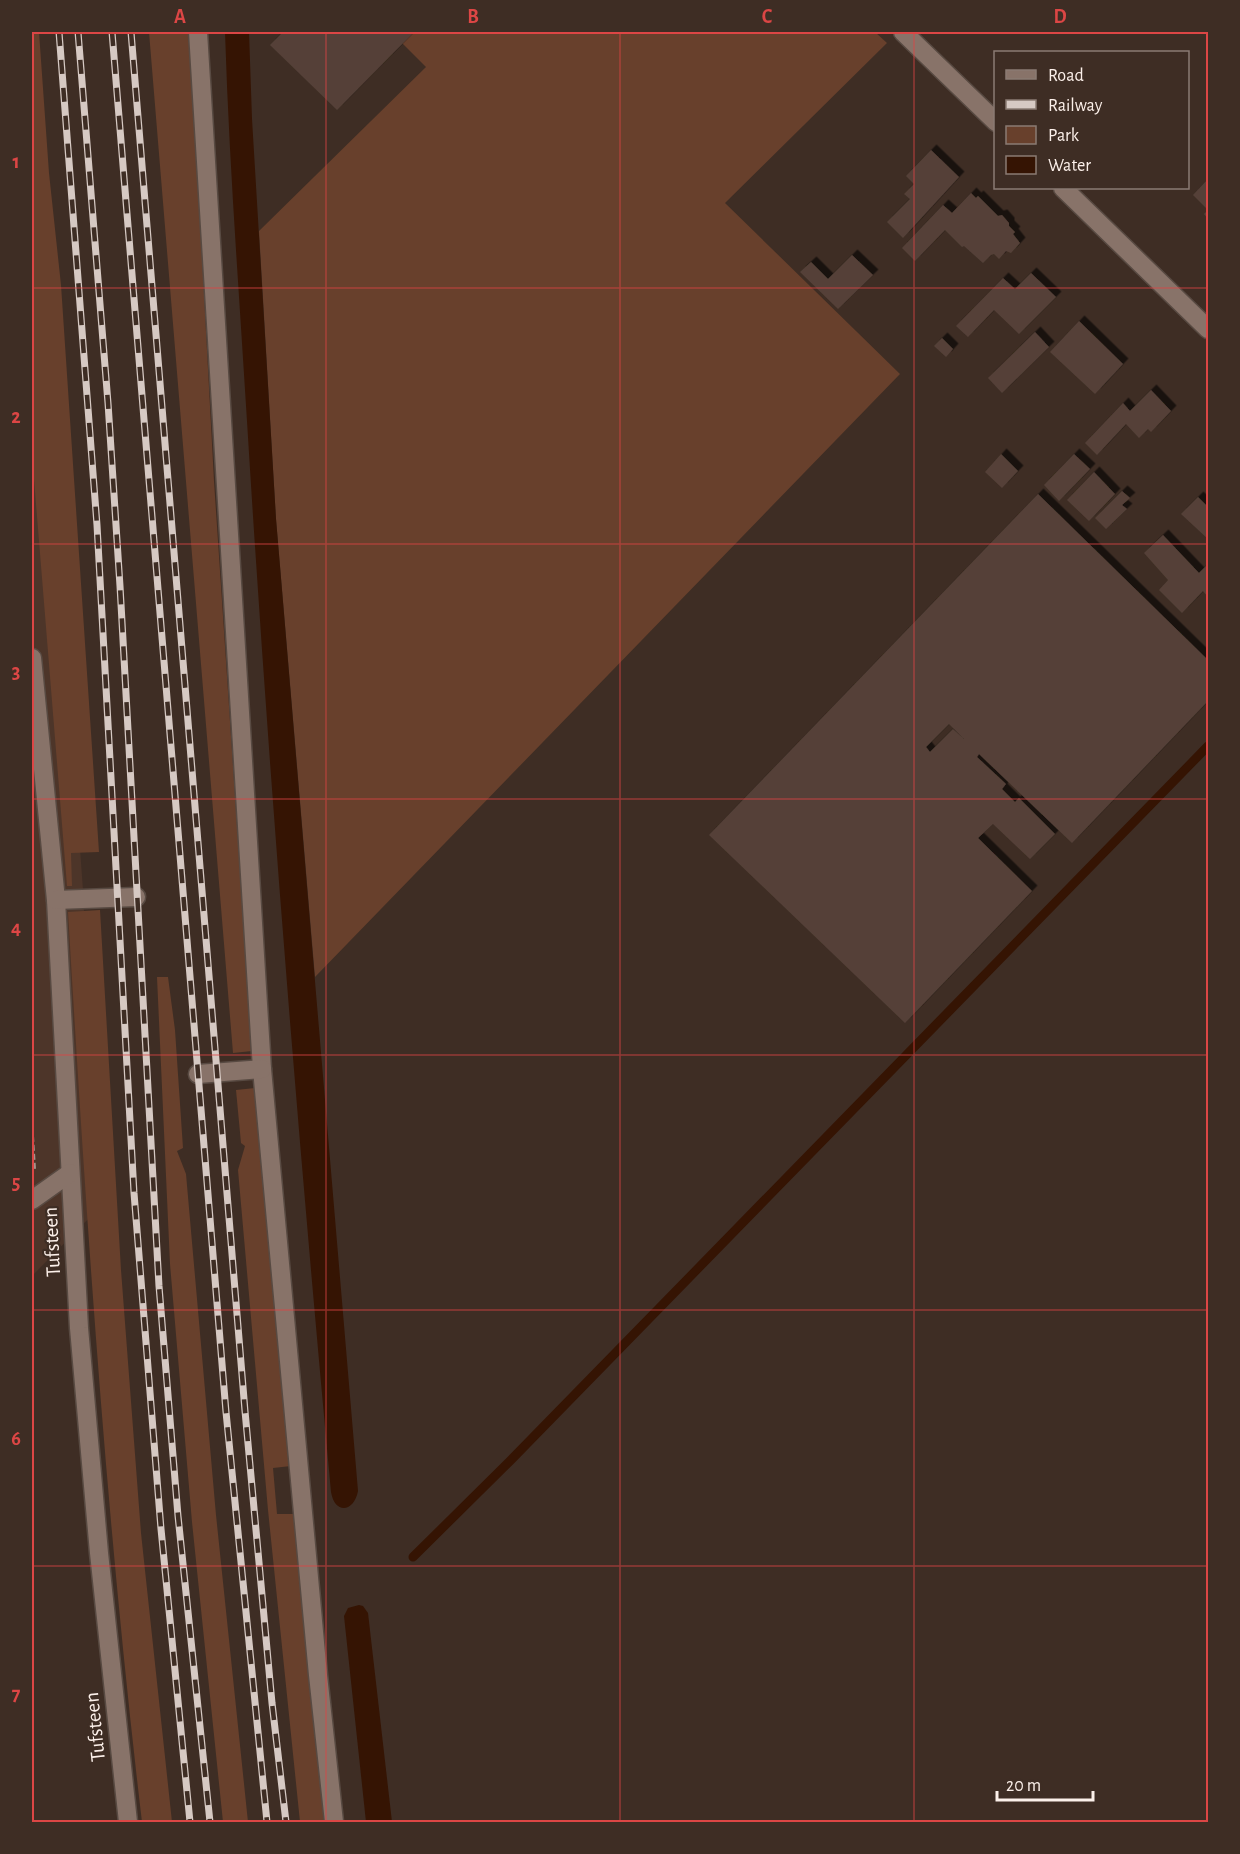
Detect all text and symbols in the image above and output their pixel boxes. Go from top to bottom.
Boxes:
text: A [174,7,186,27]
text: B [467,7,479,27]
text: C [762,7,773,27]
text: D [1053,7,1067,27]
legend [994,51,1189,189]
text: Road [1048,67,1084,85]
text: Railway [1048,97,1103,115]
text: Park [1048,127,1080,145]
text: 1 [12,152,20,172]
text: Water [1048,157,1091,175]
text: 2 [11,407,21,427]
text: 3 [12,662,20,682]
text: 4 [11,918,21,938]
text: 5 [12,1173,20,1193]
street label: Tufsteen [40,1207,64,1277]
text: 6 [11,1429,21,1449]
text: 7 [12,1684,21,1704]
street label: Tufsteen [81,1691,109,1763]
scale bar [997,1764,1093,1802]
text: 20 m [1006,1777,1041,1795]

